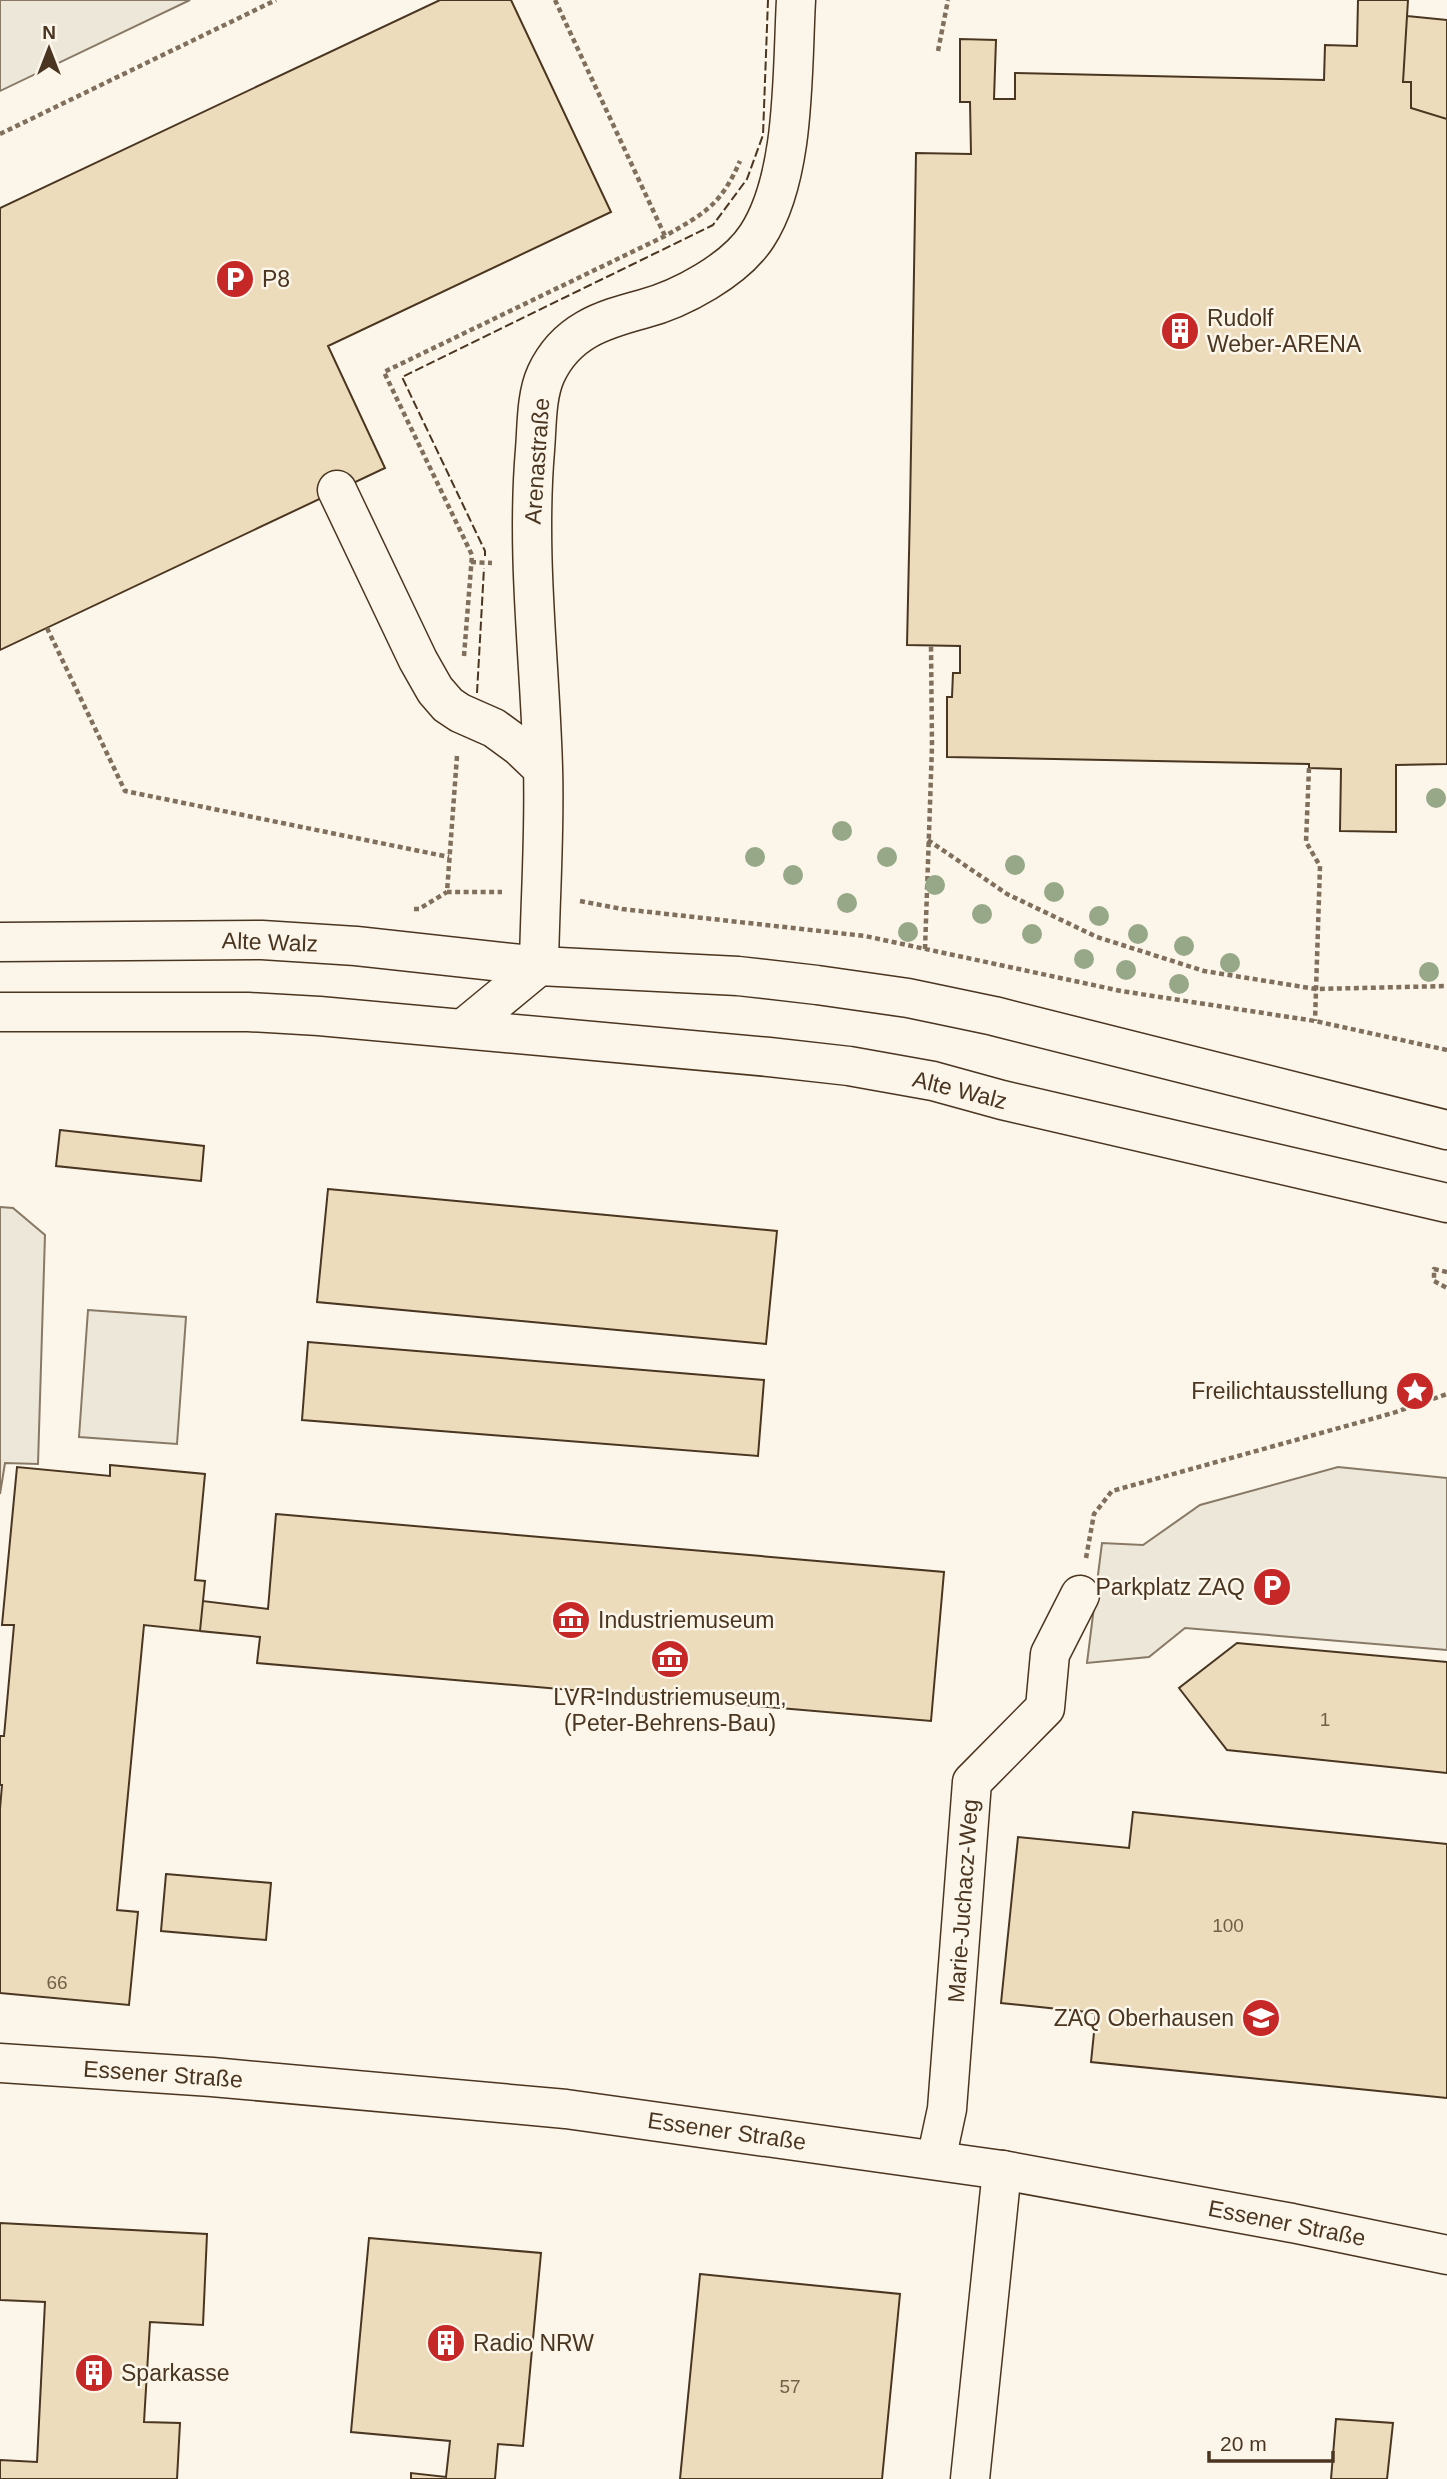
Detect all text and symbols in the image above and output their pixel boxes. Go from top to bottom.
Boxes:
north arrow [14,14,84,84]
text: N [42,22,56,43]
parking icon: P8 [214,258,256,300]
place label: P8 [262,266,290,292]
place label: Rudolf Weber-ARENA [1207,305,1362,357]
building icon: Rudolf Weber-ARENA [1159,310,1201,352]
street label: Arenastraße [520,397,554,525]
street label: Alte Walz [221,927,319,957]
street label: Alte Walz [910,1066,1010,1114]
place icon: Freilichtausstellung [1394,1370,1436,1412]
place label: Freilichtausstellung [1191,1378,1388,1404]
parking icon: Parkplatz ZAQ [1251,1566,1293,1608]
place label: Parkplatz ZAQ [1095,1574,1245,1600]
museum icon: Industriemuseum [550,1599,592,1641]
place label: Industriemuseum [598,1607,774,1633]
museum icon: LVR-Industriemuseum, (Peter-Behrens-Bau) [649,1638,691,1680]
place label: LVR-Industriemuseum, (Peter-Behrens-Bau) [553,1684,787,1736]
house number: 1 [1320,1709,1330,1730]
street label: Marie-Juchacz-Weg [943,1798,983,2004]
house number: 100 [1212,1915,1244,1936]
house number: 66 [46,1972,68,1993]
school or university icon: ZAQ Oberhausen [1240,1997,1282,2039]
place label: ZAQ Oberhausen [1054,2005,1234,2031]
street label: Essener Straße [82,2055,244,2093]
street label: Essener Straße [646,2107,808,2155]
street label: Essener Straße [1206,2195,1368,2251]
building icon: Radio NRW [425,2322,467,2364]
place label: Radio NRW [473,2330,594,2356]
building icon: Sparkasse [73,2352,115,2394]
place label: Sparkasse [121,2360,230,2386]
house number: 57 [779,2376,801,2397]
scale bar [1209,2420,1333,2464]
text: 20 m [1220,2432,1267,2455]

